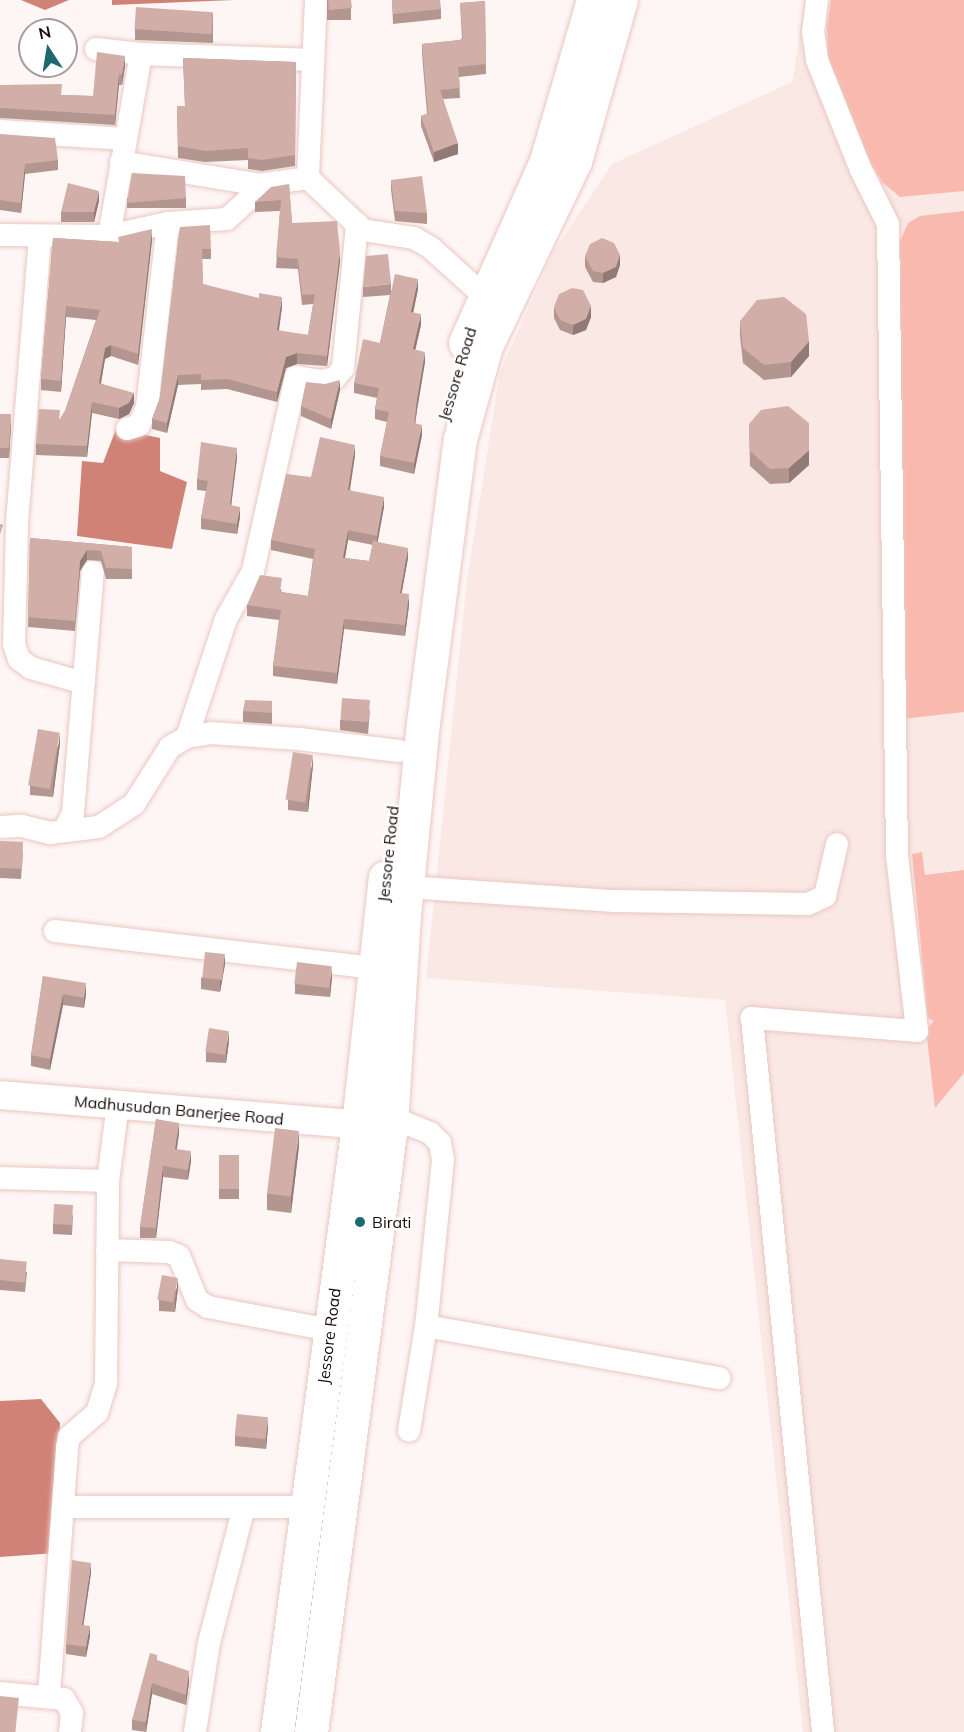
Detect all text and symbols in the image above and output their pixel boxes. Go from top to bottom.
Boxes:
north arrow [18,18,78,78]
text: N [37,21,53,43]
street label: Jessore Road [434,325,480,423]
street label: Jessore Road [373,805,403,903]
street label: Madhusudan Banerjee Road [73,1091,285,1129]
place label: Birati [372,1212,411,1232]
marker: Birati [353,1215,367,1229]
street label: Jessore Road [314,1287,344,1385]

